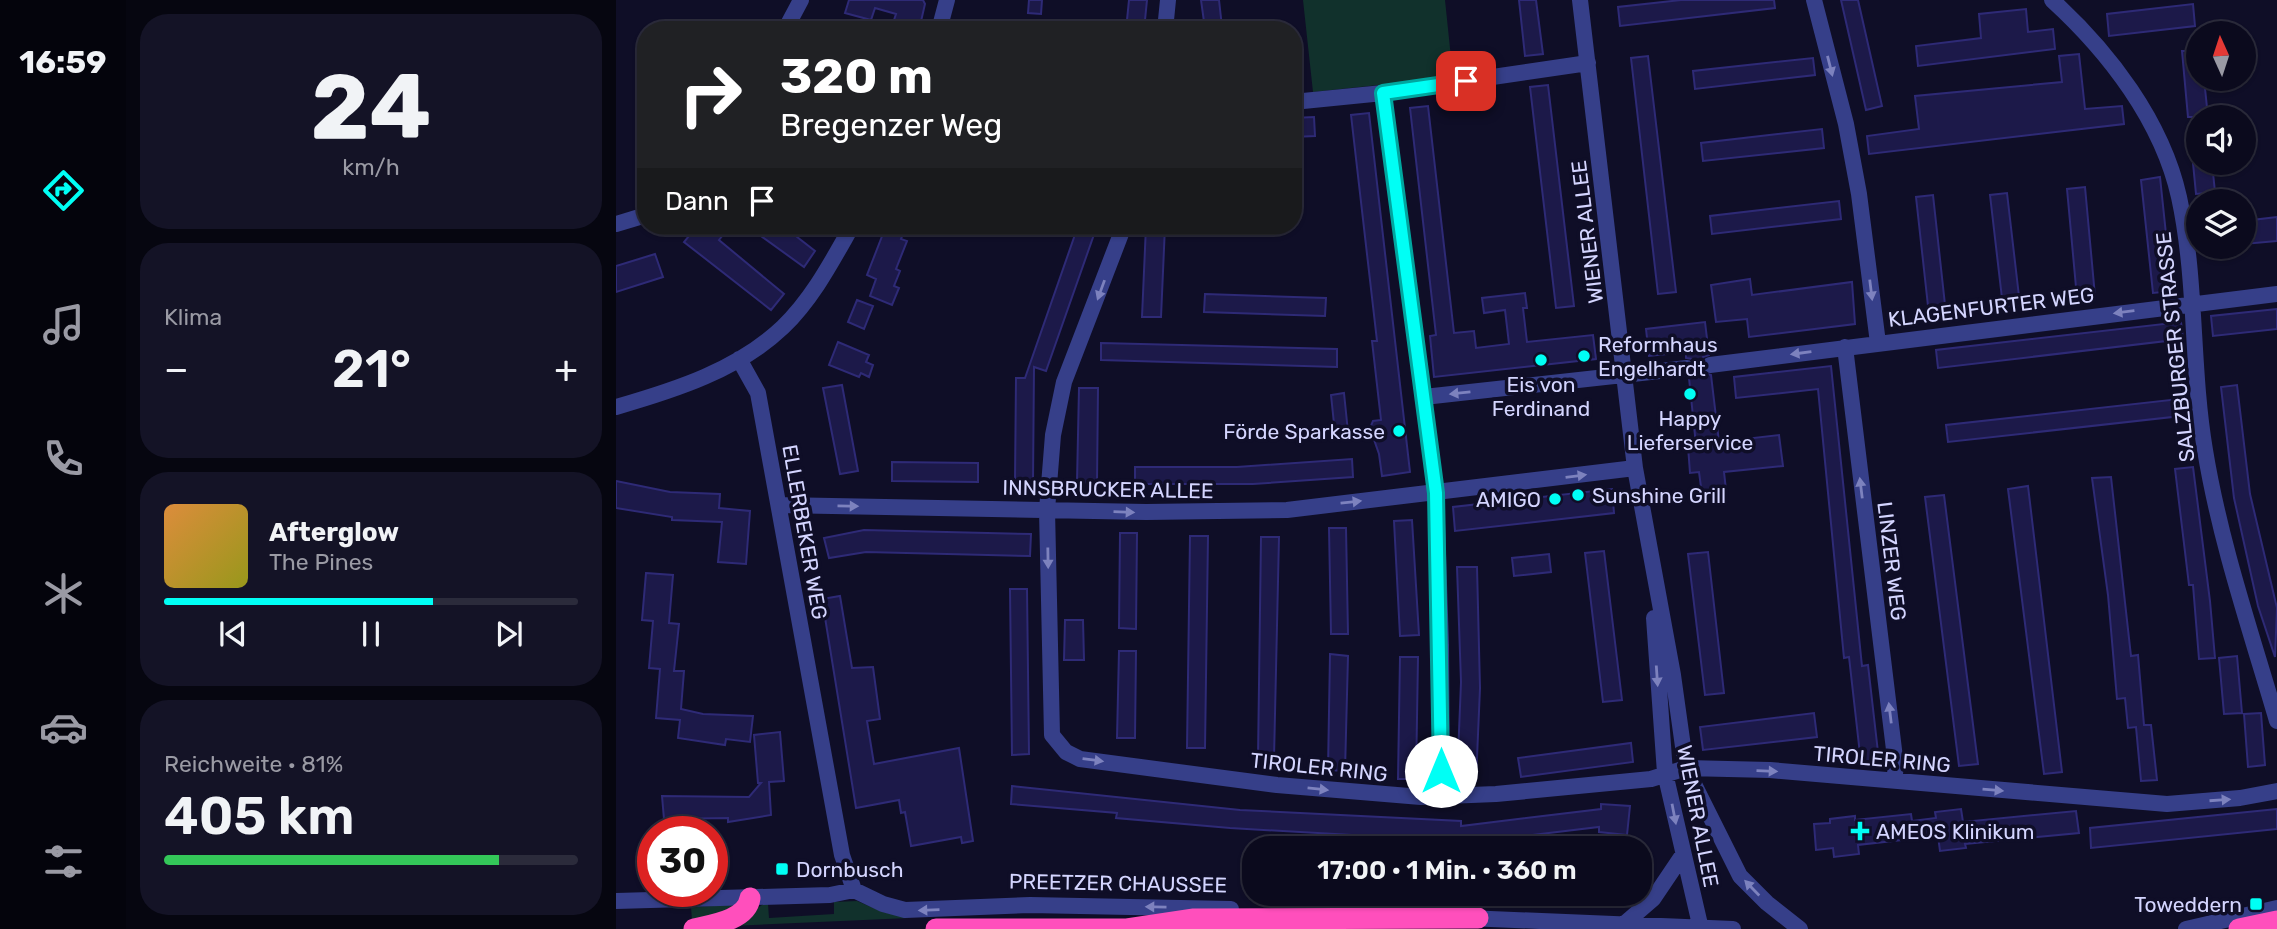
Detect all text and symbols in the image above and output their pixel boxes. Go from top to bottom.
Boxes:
north arrow [2186,21,2256,91]
map controls [2186,21,2256,259]
text: 16:59 [19,43,107,81]
text: 320 m [780,47,933,105]
icon: right [665,49,756,140]
pin [1436,51,1496,111]
text: 24 [311,53,431,161]
one-way arrow [1825,55,1836,77]
icon: arrive [1447,62,1485,100]
button: sound [2186,105,2256,175]
text: Bregenzer Weg [780,106,1002,144]
text: km/h [342,153,400,181]
street label: WIENER ALLEE [1566,159,1608,305]
icon: directions [39,166,88,215]
icon: arrive [743,182,781,220]
text: Dann [665,186,729,217]
button: layers [2186,189,2256,259]
street label: SALZBURGER STRASSE [2150,231,2200,463]
one-way arrow [1095,279,1106,300]
one-way arrow [1866,279,1877,301]
street label: KLAGENFURTER WEG [1886,282,2096,332]
icon: music [39,300,88,349]
text: Klima [164,303,222,331]
one-way arrow [2113,307,2135,318]
place label: Reformhaus Engelhardt [1598,332,1718,381]
text: 21° [332,338,411,400]
text: − [164,346,189,392]
text: + [554,346,578,392]
one-way arrow [1790,347,1812,358]
marker: Reformhaus Engelhardt [1576,348,1592,364]
marker: Eis von Ferdinand [1533,352,1549,368]
place label: Eis von Ferdinand [1492,372,1590,421]
marker: Happy Lieferservice [1682,386,1698,402]
one-way arrow [1449,388,1471,399]
place label: Happy Lieferservice [1627,406,1753,455]
place label: Förde Sparkasse [1223,419,1385,444]
marker: Förde Sparkasse [1391,423,1407,439]
icon: phone [39,434,88,483]
street label: ELLERBEKER WEG [777,443,833,621]
one-way arrow [1565,470,1587,481]
street label: INNSBRUCKER ALLEE [1002,475,1214,503]
one-way arrow [1856,476,1867,498]
place label: Sunshine Grill [1592,483,1726,508]
place label: AMIGO [1476,487,1541,512]
marker: Sunshine Grill [1570,487,1586,503]
marker: AMIGO [1547,491,1563,507]
one-way arrow [1340,497,1362,508]
one-way arrow [837,500,859,512]
street label: LINZER WEG [1872,500,1912,622]
one-way arrow [1113,506,1135,517]
text: Afterglow [269,517,399,548]
one-way arrow [1042,547,1054,569]
text: The Pines [269,548,373,576]
icon: climate [39,569,88,618]
icon: previous [214,615,252,653]
icon: pause [352,615,390,653]
icon: next [490,615,528,653]
one-way arrow [1652,666,1663,688]
one-way arrow [1884,702,1895,724]
icon: car [39,703,88,752]
position arrow [1404,734,1478,808]
street label: TIROLER RING [1812,741,1952,777]
street label: WIENER ALLEE [1672,743,1724,889]
street label: TIROLER RING [1249,747,1389,787]
text: Reichweite · 81% [164,750,343,778]
one-way arrow [1082,755,1104,766]
one-way arrow [1756,765,1778,776]
one-way arrow [1307,784,1329,795]
one-way arrow [1983,784,2005,795]
text: 405 km [164,785,355,847]
one-way arrow [2209,794,2231,805]
one-way arrow [1668,803,1679,825]
speed limit sign: 30 [637,816,728,907]
place label: AMEOS Klinikum [1876,819,2035,844]
marker: AMEOS Klinikum [1850,821,1870,841]
icon: filters [39,837,88,886]
text: 17:00 · 1 Min. · 360 m [1317,855,1577,886]
place label: Dornbusch [796,857,903,882]
marker: Dornbusch [774,861,790,877]
street label: PREETZER CHAUSSEE [1009,869,1227,897]
one-way arrow [1744,880,1760,897]
place label: Toweddern [2134,892,2242,917]
marker: Toweddern [2248,896,2264,912]
one-way arrow [1145,901,1167,913]
one-way arrow [918,904,940,915]

